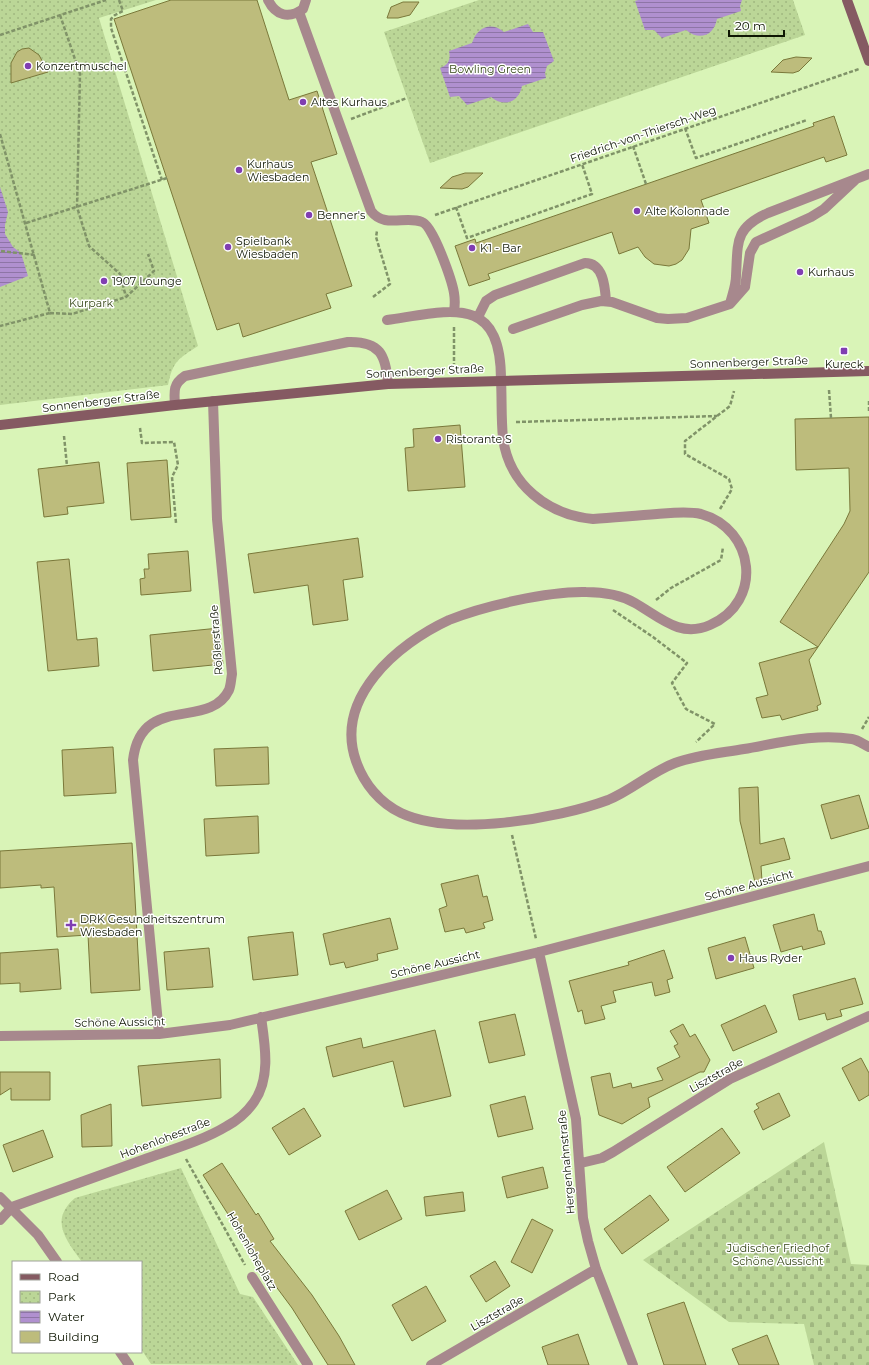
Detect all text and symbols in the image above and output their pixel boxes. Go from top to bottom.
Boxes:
scale bar [729,12,784,38]
text: 20 m [735,18,766,33]
place label: Konzertmuschel [36,59,127,73]
marker: Konzertmuschel [23,61,33,71]
park label: Bowling Green [449,62,531,76]
place label: Altes Kurhaus [311,95,388,109]
marker: Altes Kurhaus [298,97,308,107]
street label: Friedrich-von-Thiersch-Weg [568,102,718,166]
place label: Kurhaus Wiesbaden [247,157,309,184]
marker: Kurhaus Wiesbaden [234,165,244,175]
place label: Alte Kolonnade [645,204,730,218]
marker: Alte Kolonnade [632,206,642,216]
place label: Benner's [317,208,366,222]
marker: Benner's [304,210,314,220]
place label: Spielbank Wiesbaden [236,234,298,261]
place label: K1 - Bar [480,241,521,255]
marker: Spielbank Wiesbaden [223,242,233,252]
marker: K1 - Bar [467,243,477,253]
place label: Kurhaus [808,265,855,279]
marker: Kurhaus [795,267,805,277]
place label: 1907 Lounge [112,274,182,288]
marker: 1907 Lounge [99,276,109,286]
park label: Kurpark [69,296,113,310]
marker: Kureck [839,346,849,356]
street label: Sonnenberger Straße [690,353,809,371]
place label: Kureck [825,357,864,371]
street label: Sonnenberger Straße [366,361,485,381]
street label: Sonnenberger Straße [42,387,161,415]
place label: Ristorante S [446,432,512,446]
marker: Ristorante S [433,434,443,444]
street label: Rößlerstraße [207,604,225,676]
street label: Schöne Aussicht [703,866,795,904]
place label: DRK Gesundheitszentrum Wiesbaden [80,912,225,939]
marker: DRK Gesundheitszentrum Wiesbaden [65,919,77,931]
street label: Schöne Aussicht [389,947,481,981]
place label: Haus Ryder [739,951,802,965]
marker: Haus Ryder [726,953,736,963]
street label: Schöne Aussicht [74,1014,166,1030]
street label: Lisztstraße [687,1054,746,1095]
street label: Hergenhahnstraße [554,1109,578,1215]
street label: Hohenlohestraße [118,1114,212,1162]
street label: Hohenloheplatz [224,1209,280,1293]
park label: Jüdischer Friedhof Schöne Aussicht [726,1241,830,1268]
legend [12,1261,142,1353]
text: Road [48,1269,79,1284]
text: Park [48,1289,76,1304]
street label: Lisztstraße [468,1292,526,1334]
text: Water [48,1309,85,1324]
text: Building [48,1329,99,1344]

